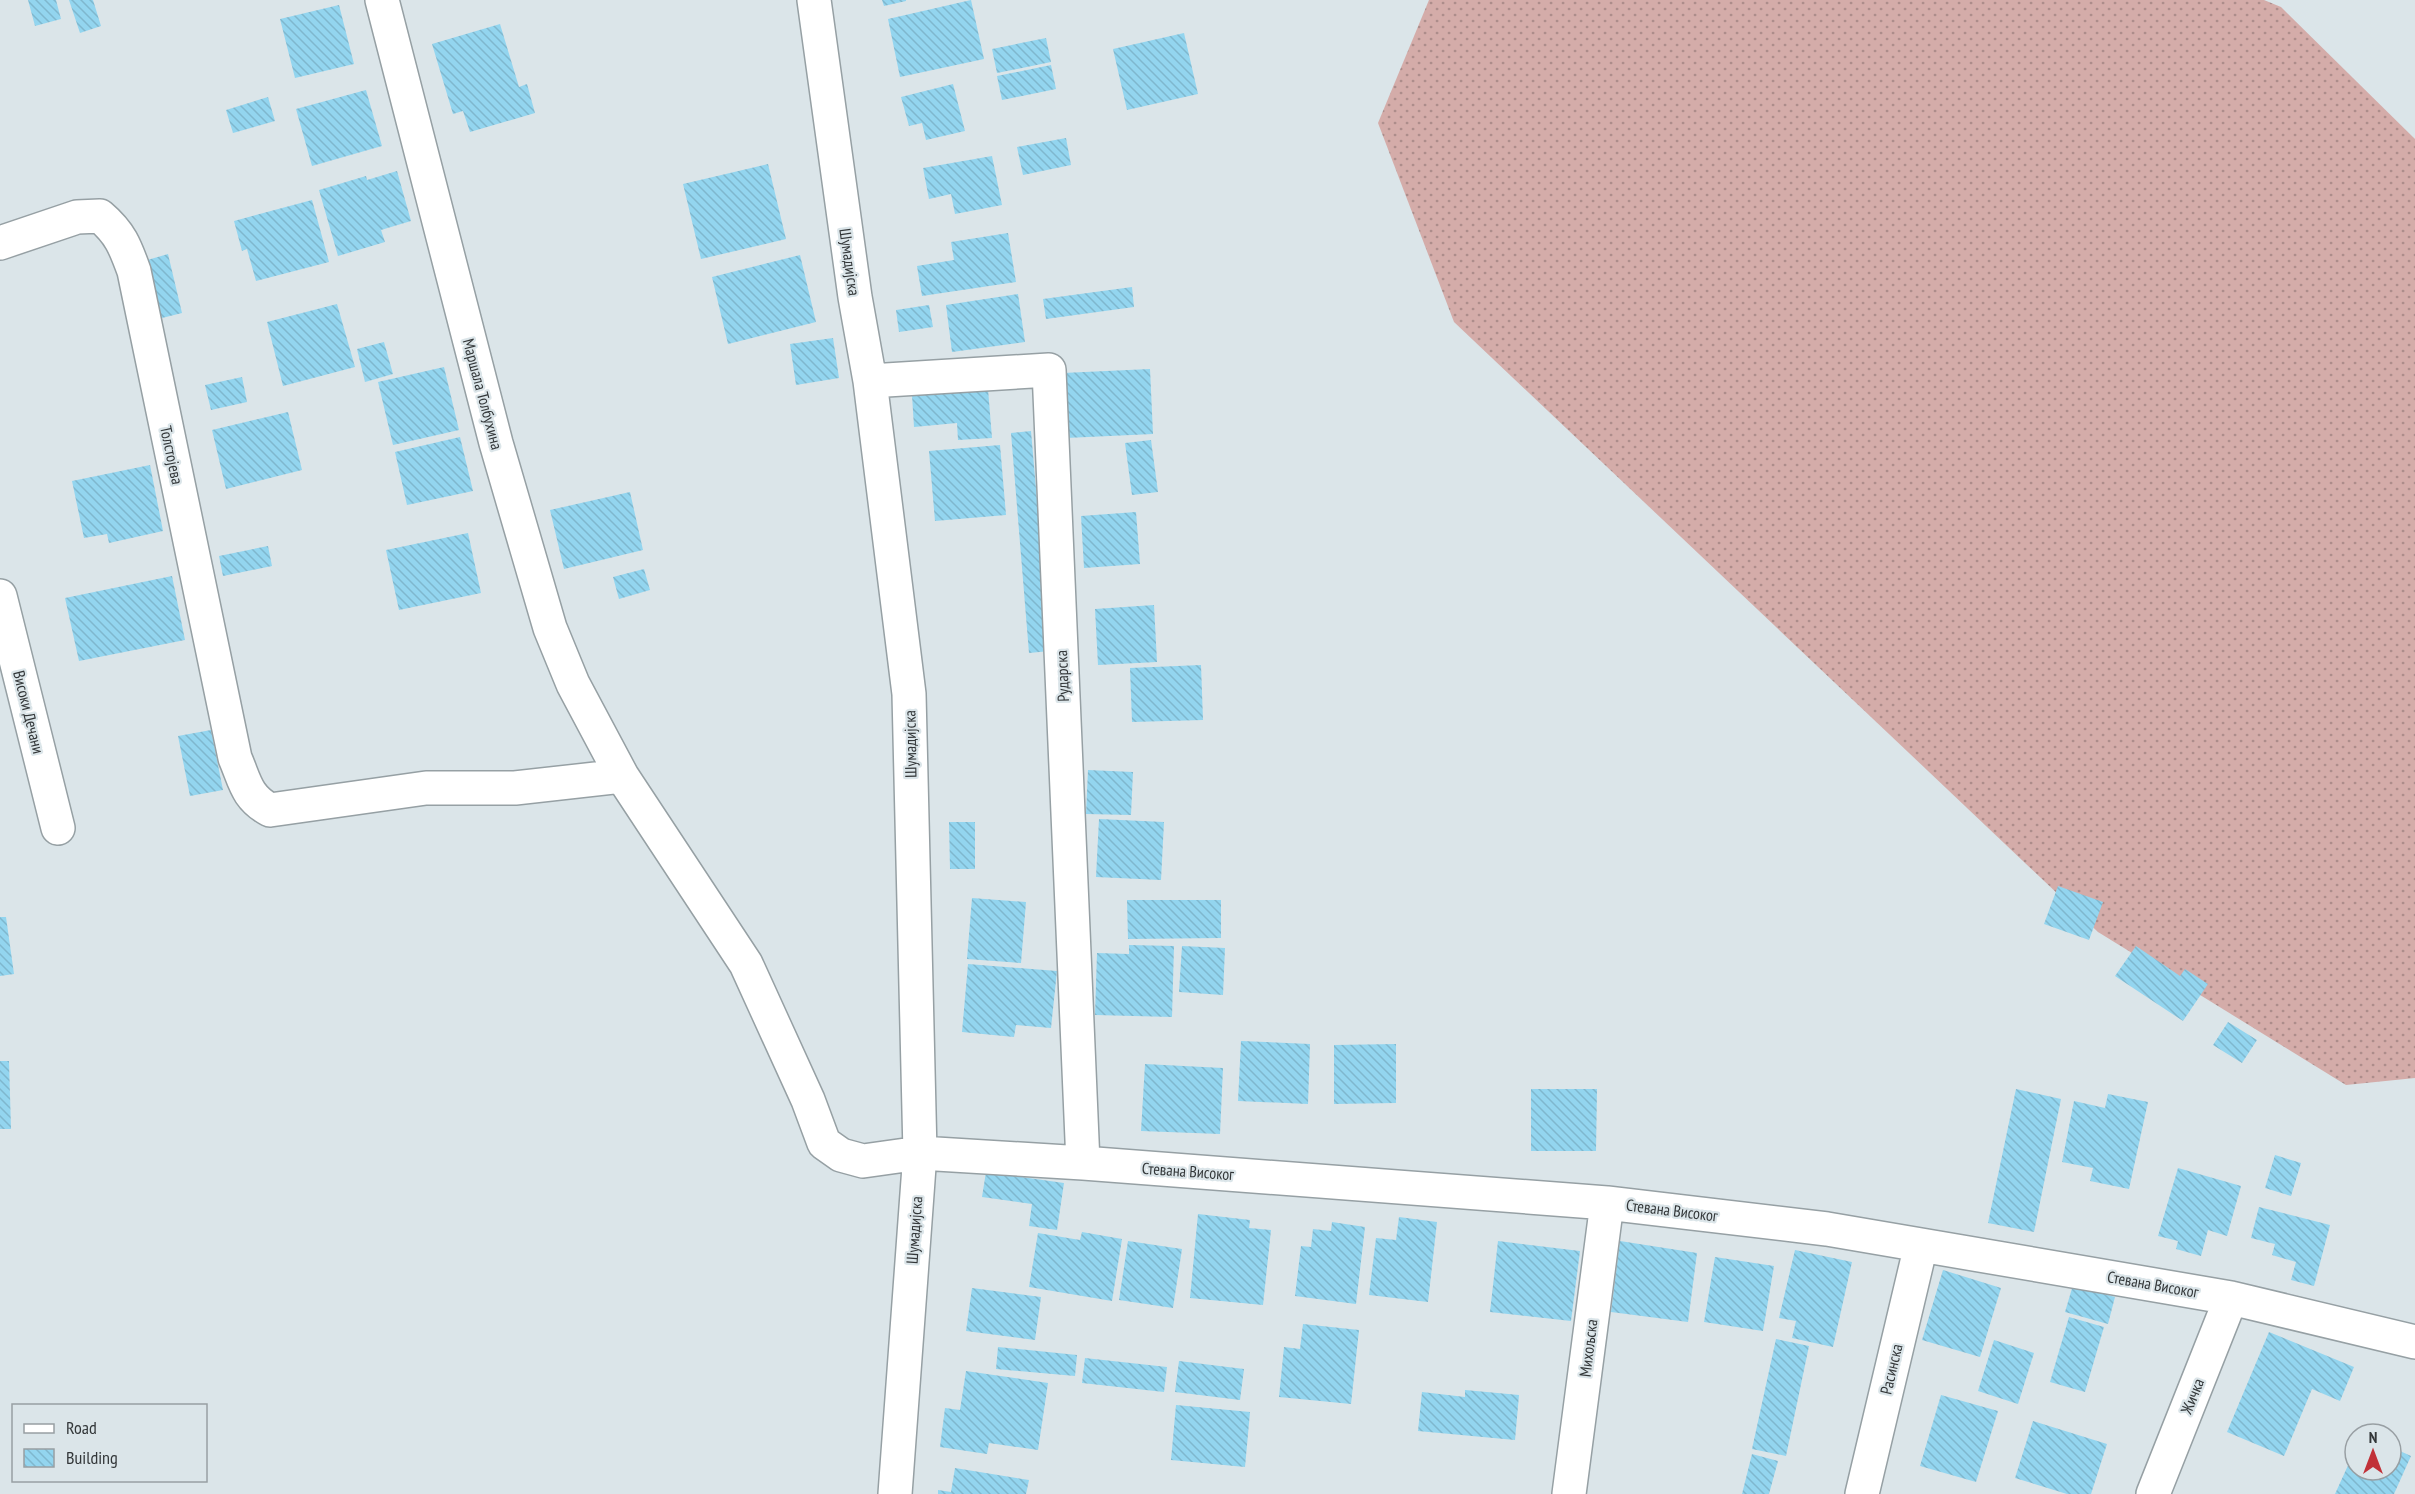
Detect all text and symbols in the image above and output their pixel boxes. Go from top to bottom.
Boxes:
street label: Шумадијска [835,227,865,297]
street label: Маршала Толбухина [459,336,507,452]
street label: Толстојева [156,424,188,486]
street label: Рударска [1051,650,1073,702]
street label: Високи Дечани [9,668,49,756]
street label: Шумадијска [899,710,921,778]
street label: Стевана Високог [1141,1158,1235,1184]
street label: Стевана Високог [1625,1194,1719,1226]
street label: Шумадијска [902,1196,926,1264]
street label: Стевана Високог [2106,1266,2200,1302]
street label: Михољска [1575,1318,1601,1378]
street label: Расинска [1876,1342,1906,1396]
street label: Жичка [2176,1375,2208,1418]
legend [12,1404,207,1482]
text: Road [66,1416,97,1439]
north arrow [2343,1422,2403,1482]
text: N [2369,1427,2377,1447]
text: Building [66,1446,118,1469]

